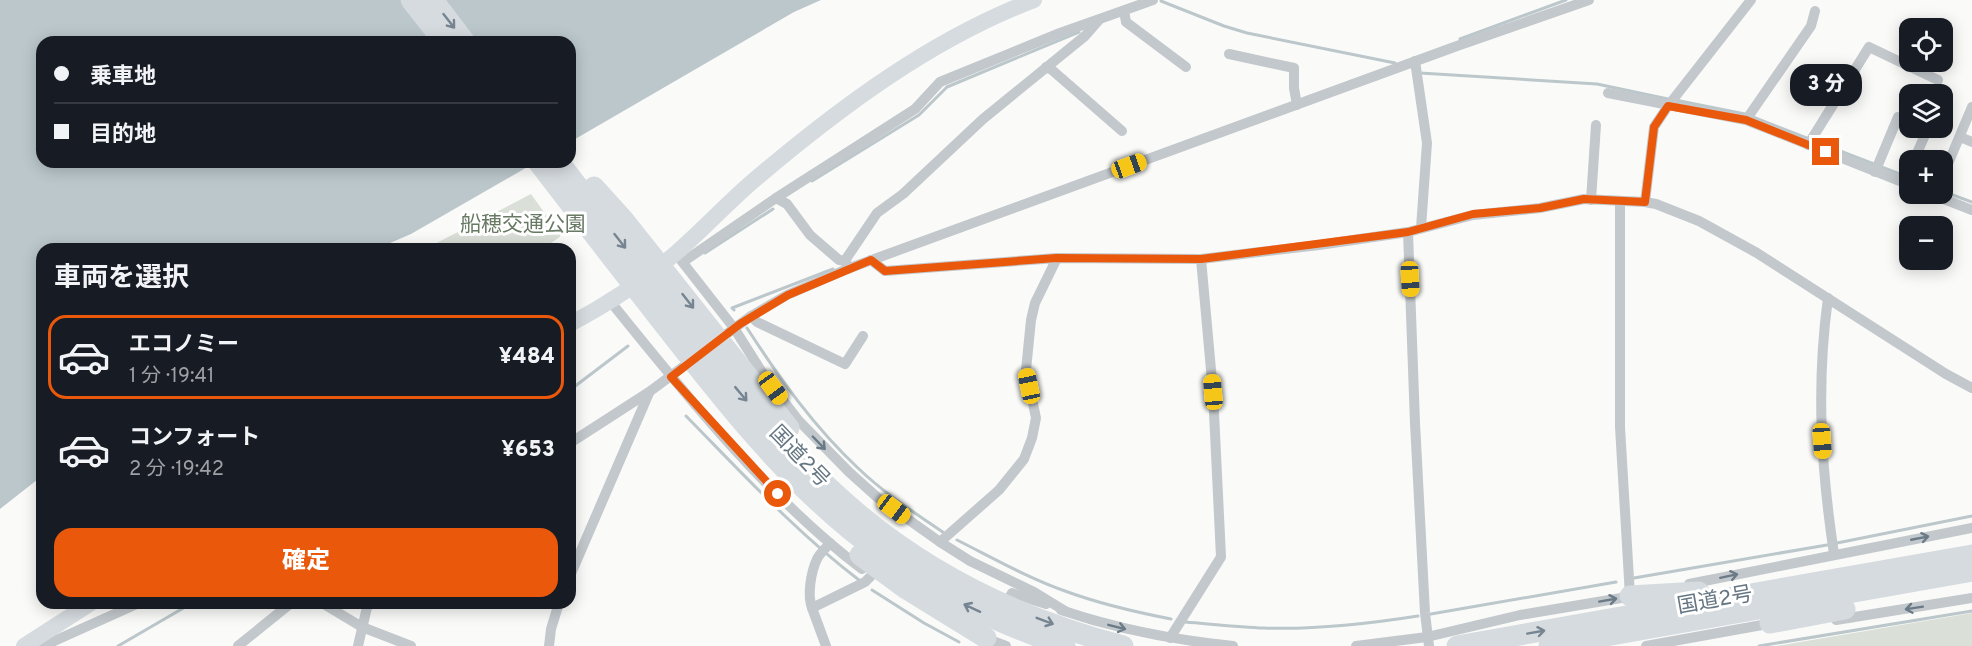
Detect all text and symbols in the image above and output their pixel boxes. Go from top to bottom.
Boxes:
one-way arrow [443,13,456,29]
map controls [1899,18,1953,270]
button: locate [1899,18,1953,72]
text: 乗車地 [90,64,156,91]
callout: 3 分 [1790,65,1862,107]
text: 3 分 [1807,72,1845,98]
button: layers [1899,84,1953,138]
text: 目的地 [90,122,156,149]
route end [1812,138,1839,165]
button: + [1899,150,1953,204]
car [1109,151,1149,181]
park label: 船穂交通公園 [460,212,586,239]
button: − [1899,216,1953,270]
one-way arrow [614,233,627,249]
car [1400,261,1420,297]
text: 車両を選択 [54,262,189,296]
one-way arrow [682,293,695,309]
icon: car [57,330,111,384]
text: エコノミー [129,332,239,359]
text: ¥484 [499,344,555,371]
text: 1 分 · 19:41 [129,364,214,390]
car [1016,367,1042,405]
car [755,368,791,408]
car [1202,373,1224,411]
one-way arrow [735,386,748,402]
street label: 国道2号 [763,420,835,494]
car [1812,422,1832,460]
icon: car [57,423,111,477]
text: コンフォート [129,425,260,452]
one-way arrow [812,436,826,451]
text: ¥653 [501,437,555,464]
text: 2 分 · 19:42 [129,457,224,483]
route start [764,480,791,507]
car [874,491,914,527]
button: 確定 [54,528,558,597]
one-way arrow [1910,532,1929,543]
one-way arrow [1719,570,1738,581]
street label: 国道2号 [1675,581,1755,621]
one-way arrow [1598,594,1618,605]
one-way arrow [963,601,981,613]
one-way arrow [1905,602,1925,613]
one-way arrow [1035,617,1054,628]
one-way arrow [1107,621,1126,633]
one-way arrow [1525,626,1545,637]

